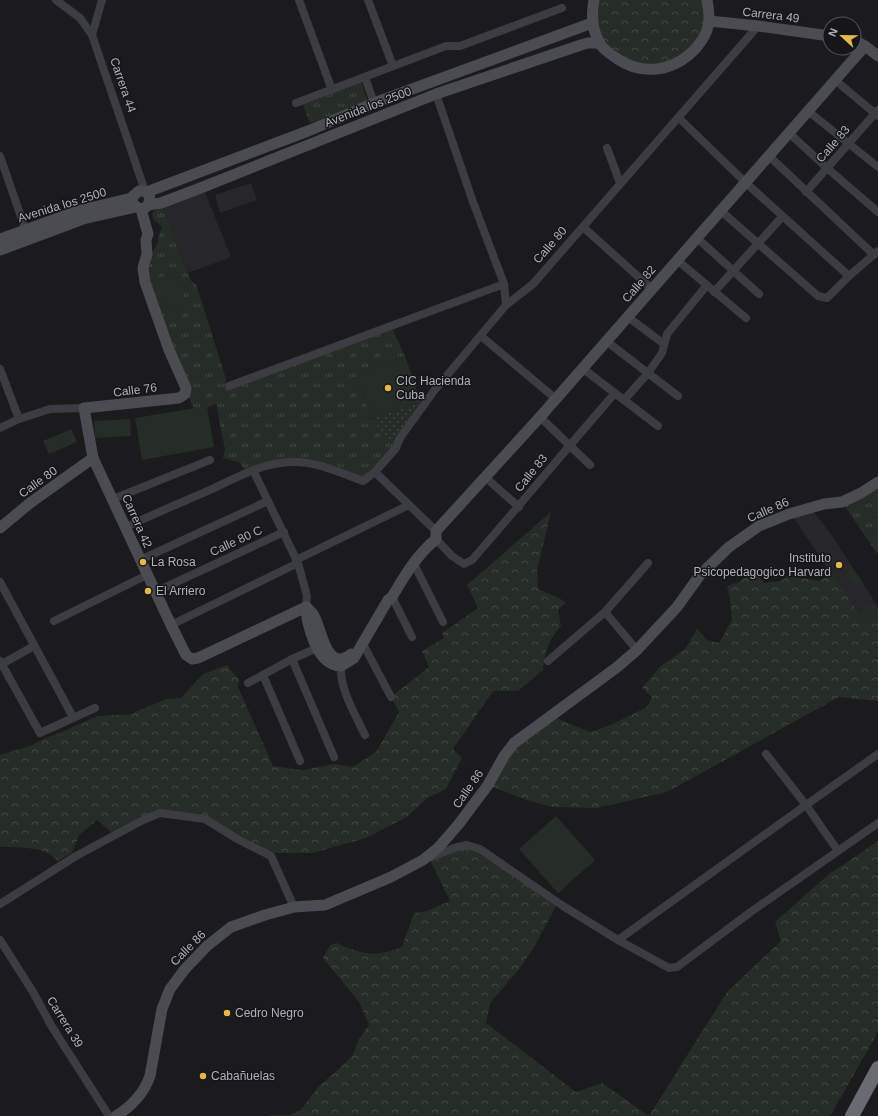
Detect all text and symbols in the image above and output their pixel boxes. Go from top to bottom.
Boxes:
street label: Carrera 49 [742,5,801,25]
north arrow [822,16,862,56]
text: N [826,26,840,38]
street label: Carrera 44 [107,56,139,115]
street label: Avenida los 2500 [323,84,414,130]
street label: Calle 83 [813,123,853,165]
street label: Avenida los 2500 [16,185,108,225]
street label: Calle 80 [530,224,570,266]
street label: Calle 82 [619,263,659,305]
place label: CIC Hacienda Cuba [396,374,471,402]
street label: Calle 76 [112,380,158,400]
marker: CIC Hacienda Cuba [383,383,393,393]
street label: Calle 83 [512,451,550,495]
street label: Calle 80 [16,463,60,501]
street label: Carrera 42 [119,492,155,550]
street label: Calle 86 [745,495,791,525]
street label: Calle 80 C [208,523,265,559]
place label: Instituto Psicopedagogico Harvard [694,551,831,579]
place label: La Rosa [151,555,196,569]
marker: La Rosa [138,557,148,567]
marker: Instituto Psicopedagogico Harvard [834,560,844,570]
place label: El Arriero [156,584,206,598]
marker: El Arriero [143,586,153,596]
street label: Calle 86 [450,767,487,811]
street label: Calle 86 [167,927,209,969]
street label: Carrera 39 [44,994,86,1050]
place label: Cedro Negro [235,1006,304,1020]
marker: Cedro Negro [222,1008,232,1018]
place label: Cabañuelas [211,1069,275,1083]
marker: Cabañuelas [198,1071,208,1081]

